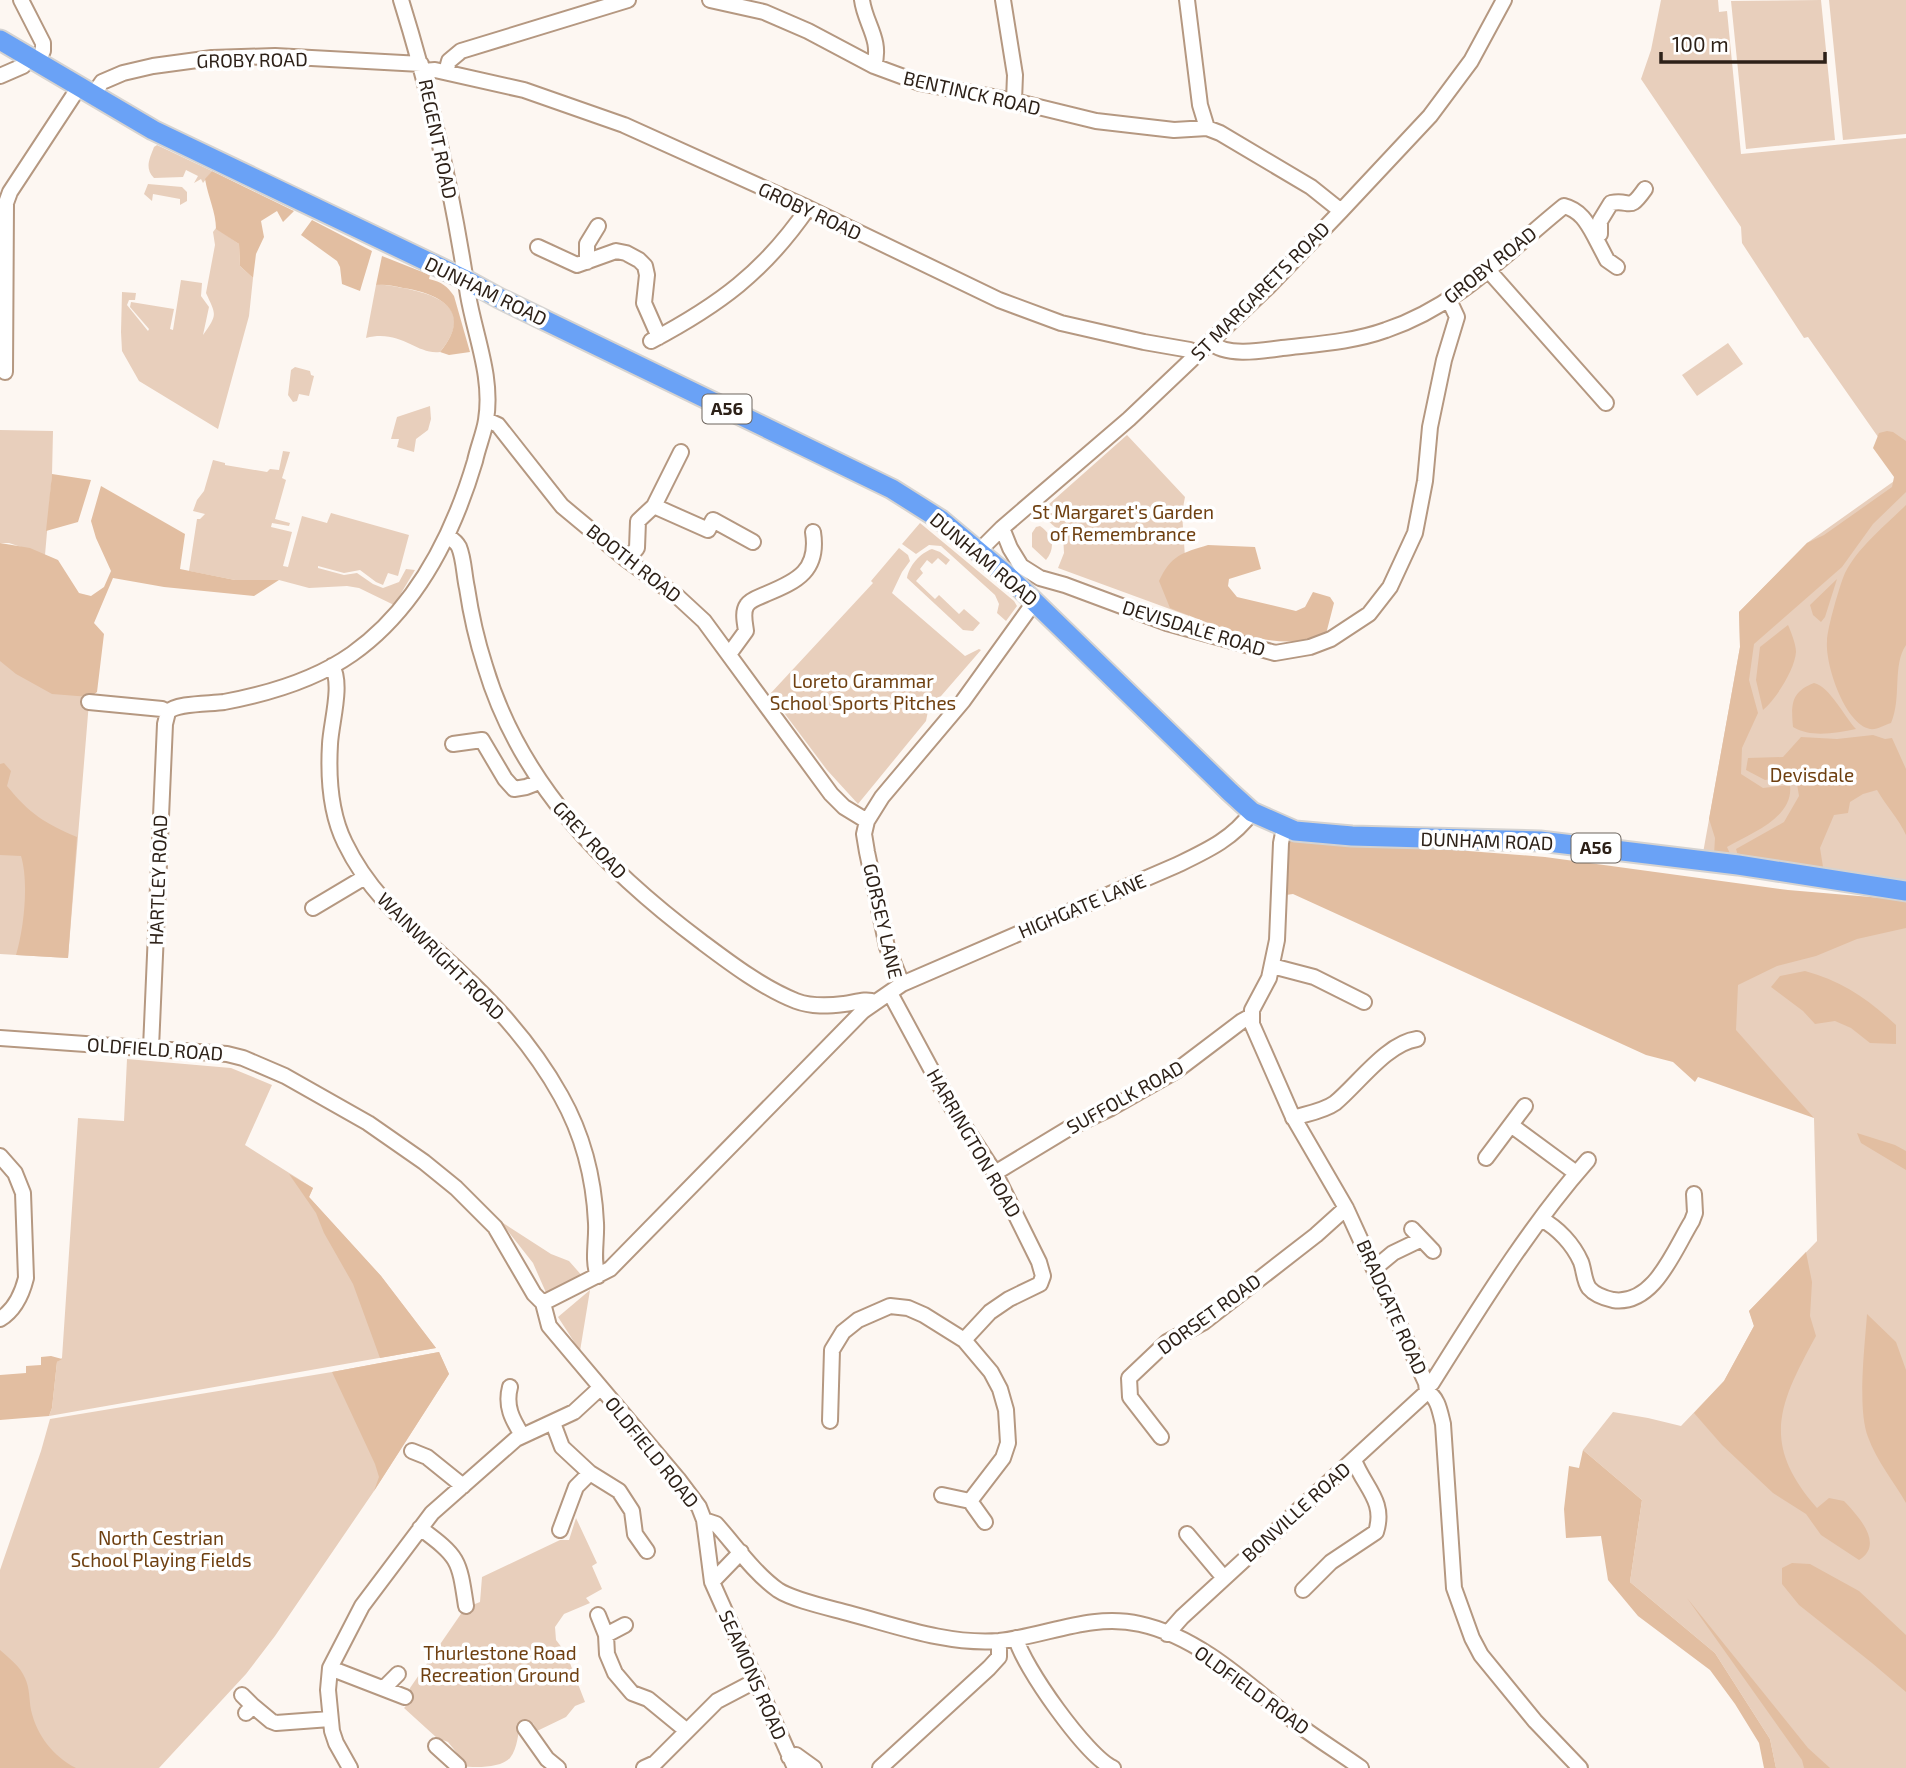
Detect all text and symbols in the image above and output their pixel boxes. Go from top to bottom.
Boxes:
scale bar [1661,21,1826,65]
text: 100 m [1672,31,1729,56]
street label: GROBY ROAD [196,47,308,72]
street label: BENTINCK ROAD [901,66,1043,119]
street label: REGENT ROAD [415,77,462,201]
street label: GROBY ROAD [755,177,865,244]
street label: ST MARGARETS ROAD [1186,217,1334,365]
street label: GROBY ROAD [1439,221,1541,308]
street label: DUNHAM ROAD [421,251,551,330]
road number: A56 [702,394,752,424]
park label: St Margaret's Garden of Remembrance [1032,500,1214,545]
street label: DUNHAM ROAD [926,507,1043,610]
street label: BOOTH ROAD [582,519,686,607]
street label: DEVISDALE ROAD [1120,595,1268,660]
park label: Loreto Grammar School Sports Pitches [770,669,956,714]
park label: Devisdale [1770,763,1854,786]
street label: GREY ROAD [549,796,632,883]
street label: HARTLEY ROAD [144,814,171,946]
street label: DUNHAM ROAD [1420,827,1554,854]
road number: A56 [1572,834,1620,862]
street label: GORSEY LANE [859,861,908,981]
street label: HIGHGATE LANE [1015,868,1149,943]
street label: WAINWRIGHT ROAD [373,887,510,1024]
street label: OLDFIELD ROAD [86,1032,224,1065]
street label: SUFFOLK ROAD [1062,1055,1187,1138]
street label: HARRINGTON ROAD [922,1064,1026,1221]
street label: BRADGATE ROAD [1352,1236,1433,1378]
street label: DORSET ROAD [1153,1268,1265,1359]
street label: OLDFIELD ROAD [601,1391,704,1512]
street label: BONVILLE ROAD [1237,1457,1354,1566]
park label: North Cestrian School Playing Fields [70,1526,252,1571]
street label: SEAMONS ROAD [715,1606,792,1743]
street label: OLDFIELD ROAD [1190,1640,1314,1739]
park label: Thurlestone Road Recreation Ground [420,1641,580,1686]

